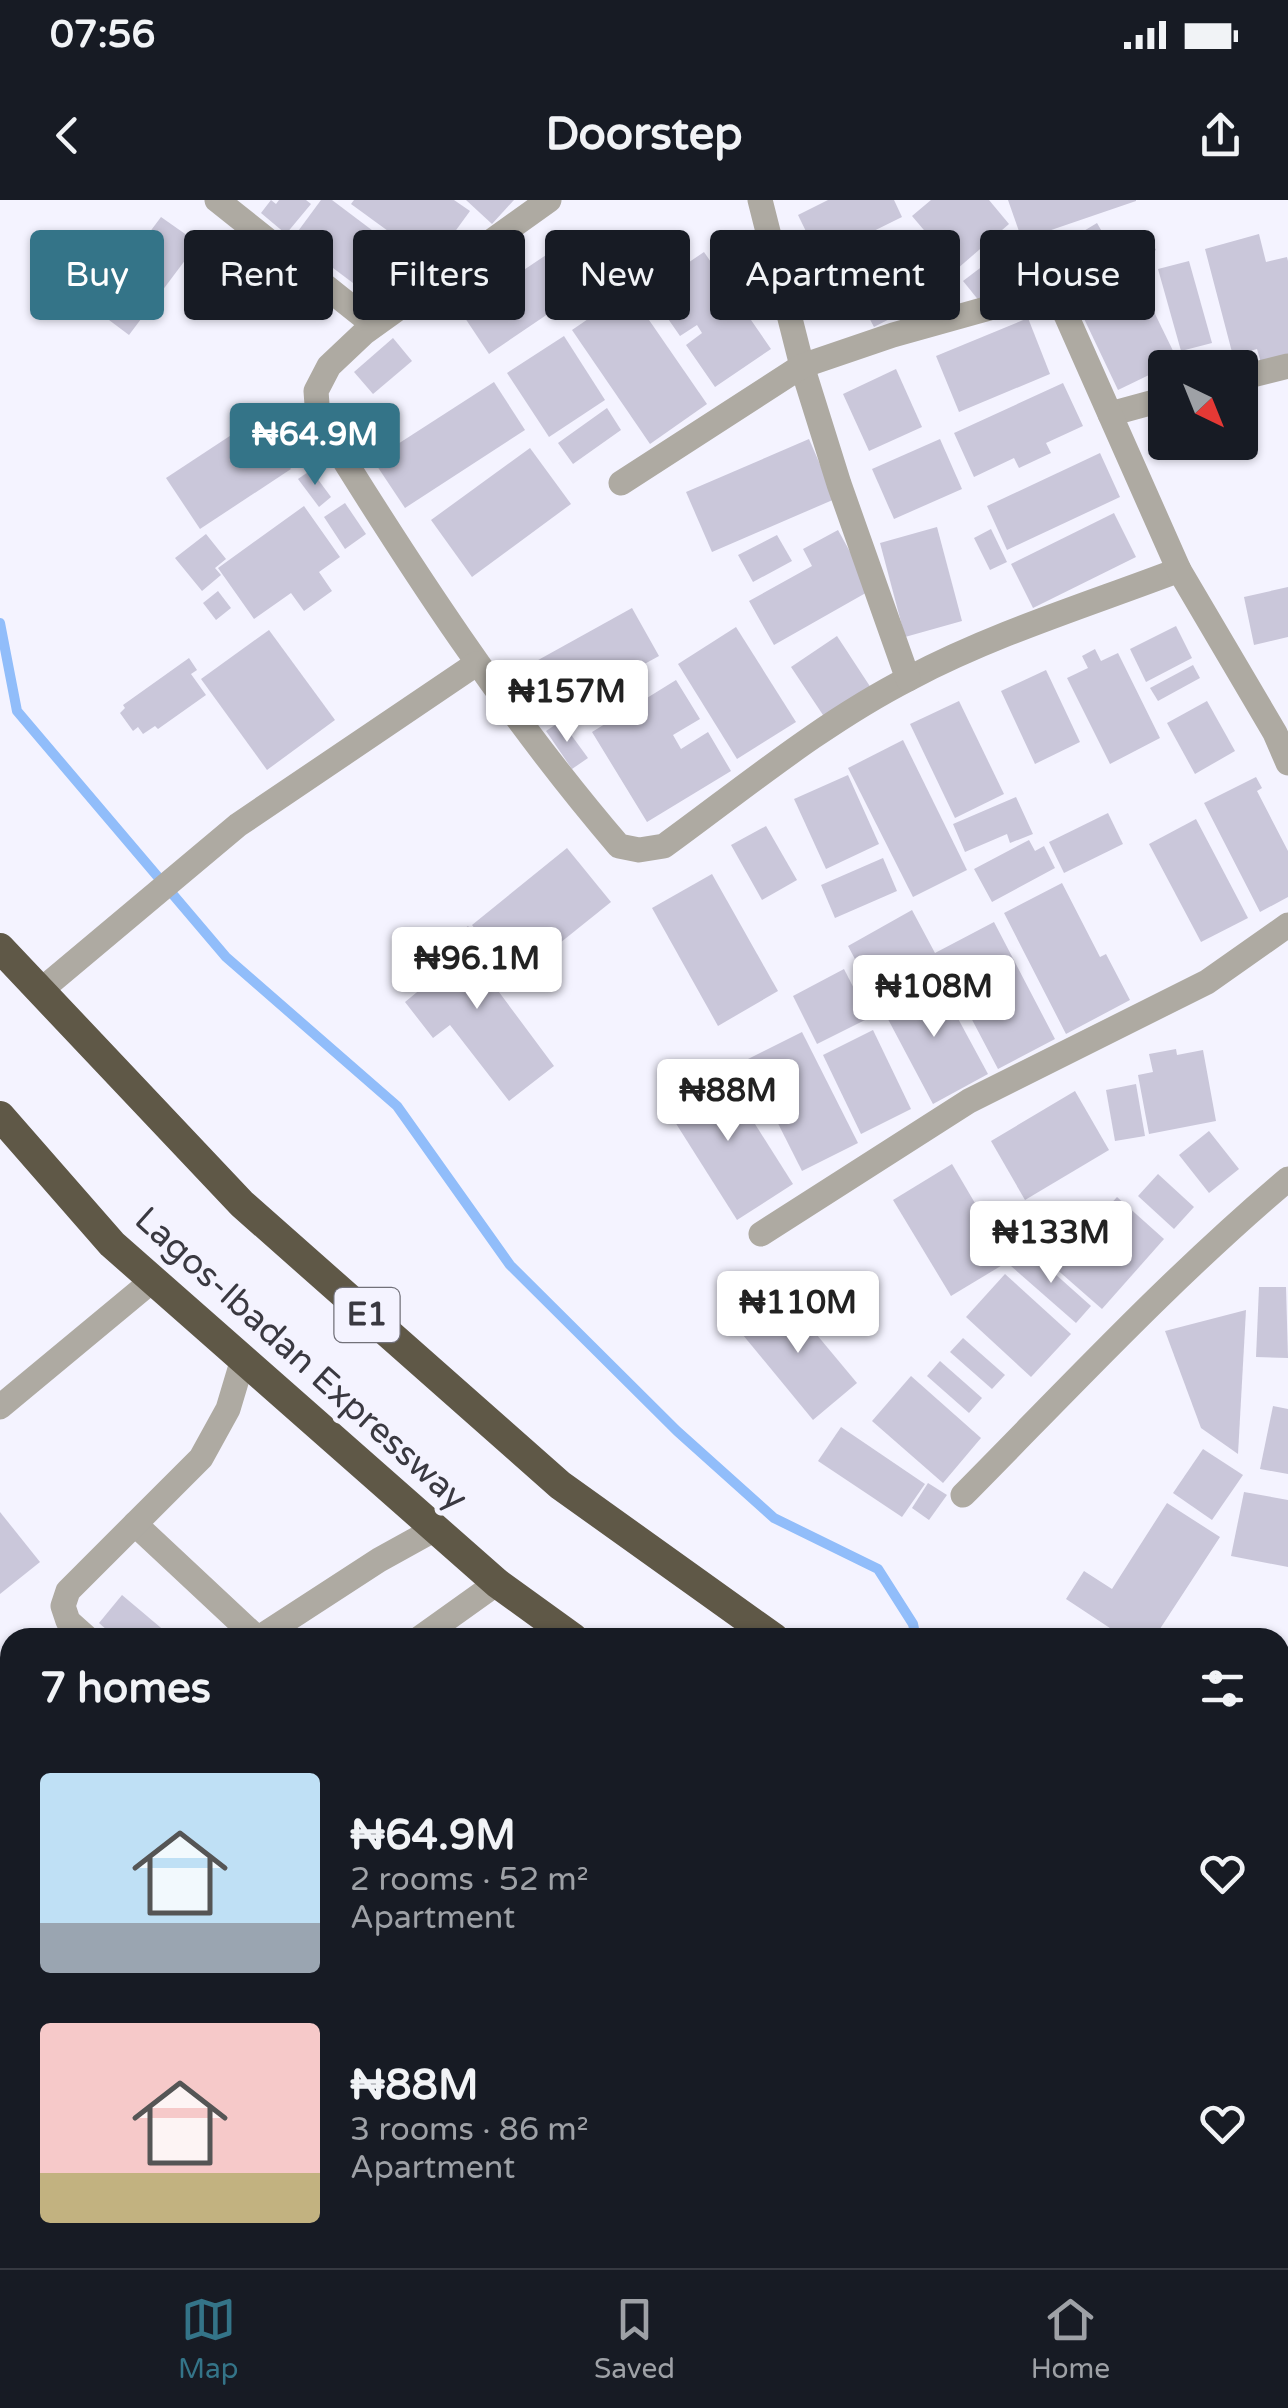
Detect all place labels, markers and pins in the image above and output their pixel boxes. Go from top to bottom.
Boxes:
pin: ₦64.9M [234,403,396,488]
pin: ₦157M [497,660,637,745]
pin: ₦96.1M [396,927,558,1012]
pin: ₦108M [864,955,1004,1040]
pin: ₦88M [669,1059,787,1144]
pin: ₦133M [981,1201,1121,1286]
pin: ₦110M [728,1271,868,1356]

